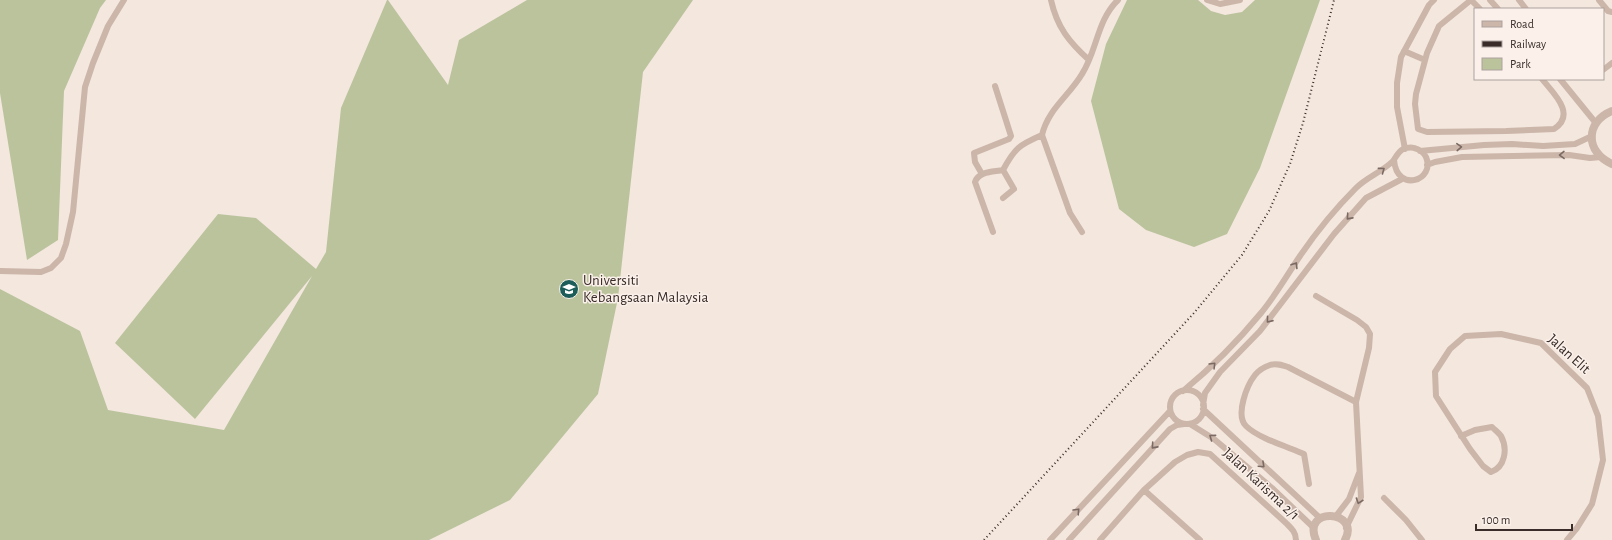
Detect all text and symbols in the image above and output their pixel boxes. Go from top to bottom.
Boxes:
legend [1474,8,1604,80]
text: Road [1510,18,1534,30]
text: Railway [1510,38,1546,51]
text: Park [1510,58,1531,70]
one-way arrow [1456,142,1462,151]
one-way arrow [1559,151,1565,159]
one-way arrow [1378,167,1385,175]
one-way arrow [1346,212,1353,220]
one-way arrow [1290,262,1297,269]
place label: Universiti Kebangsaan Malaysia [583,273,708,305]
school or university icon: Universiti Kebangsaan Malaysia [558,278,580,300]
one-way arrow [1267,315,1274,322]
street label: Jalan Elit [1545,331,1593,377]
one-way arrow [1208,362,1215,370]
one-way arrow [1209,434,1216,442]
one-way arrow [1151,441,1159,449]
street label: Jalan Karisma 2/1 [1220,445,1302,523]
one-way arrow [1257,460,1265,468]
one-way arrow [1355,497,1364,504]
scale bar [1476,506,1572,532]
one-way arrow [1072,509,1079,516]
text: 100 m [1482,514,1510,526]

